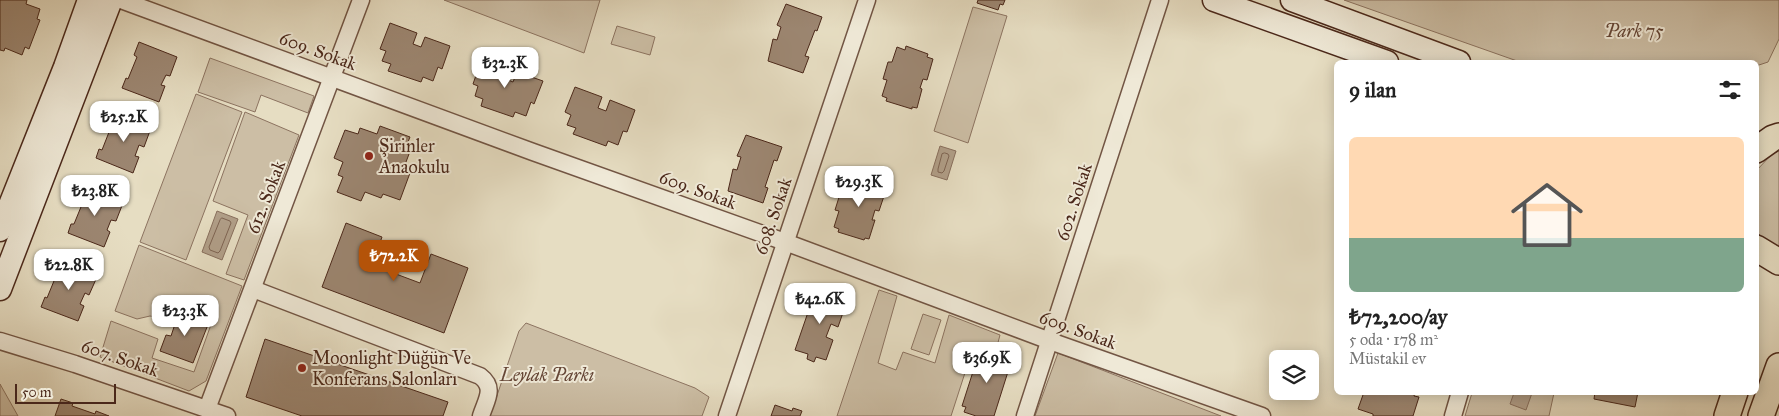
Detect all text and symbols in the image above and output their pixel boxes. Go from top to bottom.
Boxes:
park label: Park 75 [1604,20,1664,42]
street label: 609. Sokak [276,27,360,75]
pin: ₺32.3K [464,46,546,89]
text: ₺32.3K [483,53,527,72]
icon: filters [1716,76,1744,104]
text: 9 ilan [1349,77,1397,103]
pin: ₺25.2K [83,100,165,143]
text: ₺25.2K [101,107,147,126]
place label: Şirinler Anaokulu [378,135,450,178]
marker: Şirinler Anaokulu [363,150,375,162]
street label: 612. Sokak [242,157,290,237]
street label: 602. Sokak [1051,160,1097,244]
street label: 609. Sokak [656,166,740,214]
pin: ₺29.3K [818,166,900,208]
icon: home [1502,170,1592,260]
text: ₺29.3K [836,172,882,191]
pin: ₺23.8K [54,174,136,217]
street label: 608. Sokak [749,174,797,258]
text: ₺23.8K [72,181,118,200]
pin: ₺72.2K [353,240,435,282]
text: ₺72.2K [370,246,418,265]
pin: ₺22.8K [28,248,110,291]
text: ₺22.8K [45,255,93,274]
pin: ₺42.6K [779,282,861,325]
text: ₺42.6K [795,289,845,308]
pin: ₺23.3K [144,294,226,337]
text: ₺23.3K [163,301,207,320]
text: ₺72,200/ay [1349,304,1447,330]
street label: 609. Sokak [1036,306,1120,354]
text: 5 oda · 178 m² [1349,330,1438,349]
street label: 607. Sokak [78,334,162,382]
pin: ₺36.9K [946,342,1028,384]
place label: Moonlight Düğün Ve Konferans Salonları [312,347,471,390]
text: ₺36.9K [963,348,1011,367]
text: Müstakil ev [1349,349,1426,368]
map controls [1269,350,1319,400]
button: layers [1269,350,1319,400]
marker: Moonlight Düğün Ve Konferans Salonları [296,362,308,374]
park label: Leylak Parkı [499,364,594,386]
scale bar [15,381,116,404]
text: 50 m [22,384,51,401]

